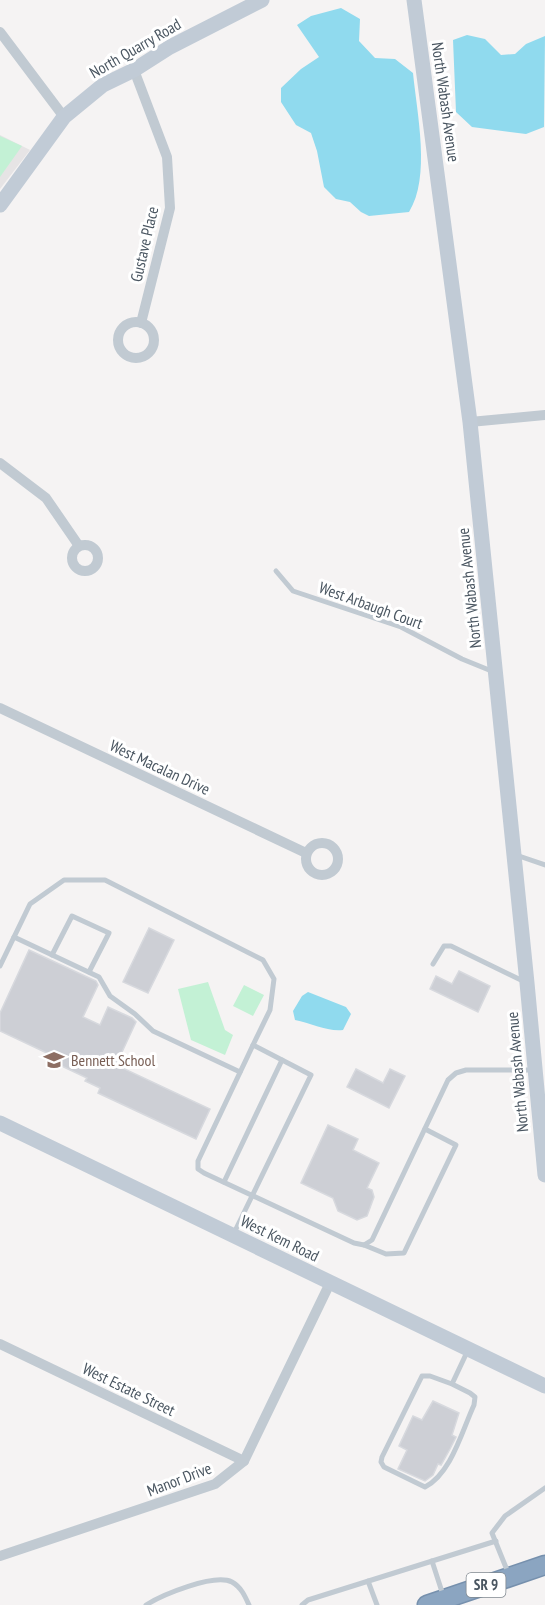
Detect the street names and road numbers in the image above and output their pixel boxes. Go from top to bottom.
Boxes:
street label: North Quarry Road [86,14,184,82]
street label: North Wabash Avenue [428,41,464,163]
street label: Gustave Place [126,204,162,284]
street label: North Wabash Avenue [453,527,485,649]
street label: West Arbaugh Court [316,577,426,633]
street label: West Macalan Drive [107,735,213,799]
street label: North Wabash Avenue [502,1011,532,1133]
street label: West Kem Road [237,1210,323,1266]
street label: West Estate Street [79,1358,179,1420]
street label: Manor Drive [144,1458,214,1500]
road number: SR 9 [466,1573,506,1597]

